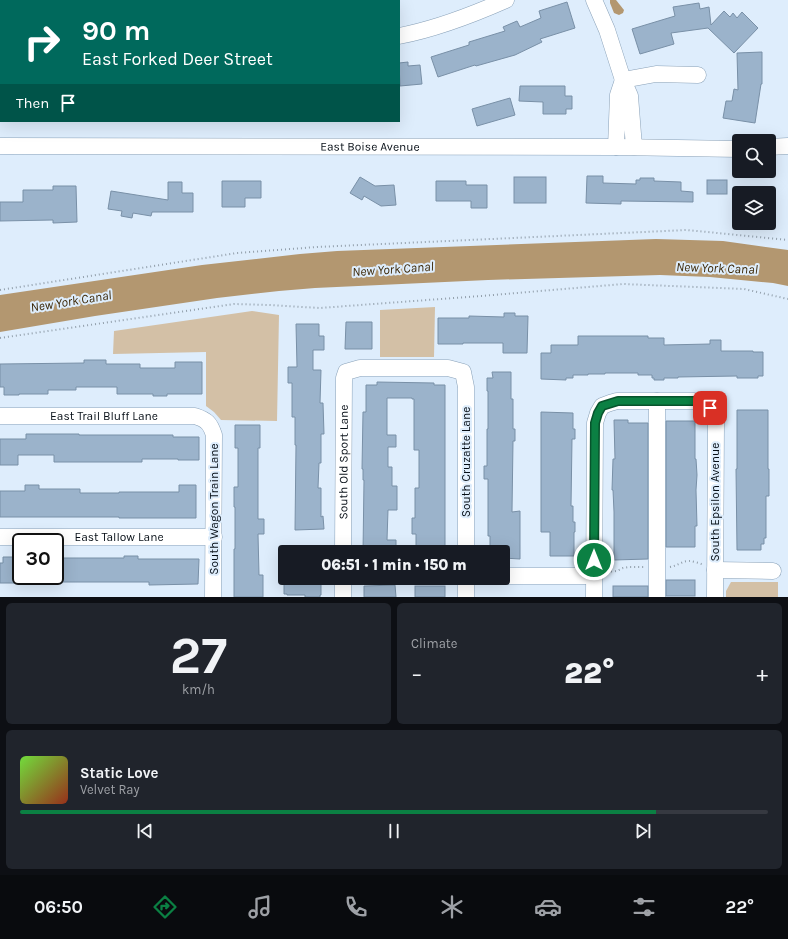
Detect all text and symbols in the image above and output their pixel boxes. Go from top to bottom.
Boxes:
text: 90 m [82,14,150,47]
icon: right [16,16,68,68]
text: East Forked Deer Street [82,48,273,70]
icon: arrive [57,92,79,114]
text: Then [16,94,49,112]
map controls [732,134,776,230]
button: search [732,134,776,178]
street label: East Boise Avenue [320,140,420,154]
button: layers [732,186,776,230]
water label: New York Canal [352,259,434,279]
water label: New York Canal [676,259,758,277]
water label: New York Canal [29,287,113,315]
pin [693,391,727,425]
icon: arrive [699,397,721,419]
street label: South Old Sport Lane [336,404,351,520]
street label: South Cruzatte Lane [459,407,473,517]
street label: East Trail Bluff Lane [50,409,158,423]
street label: South Wagon Train Lane [207,443,221,575]
street label: South Epsilon Avenue [708,443,722,561]
street label: East Tallow Lane [74,530,164,544]
speed limit sign: 30 [12,533,64,585]
position arrow [573,539,615,581]
text: 06:51 · 1 min · 150 m [321,556,467,574]
text: 27 [170,625,227,686]
text: Climate [411,636,457,651]
text: 22° [564,655,615,691]
text: − [411,661,423,687]
text: + [756,661,768,687]
text: km/h [182,682,215,697]
text: Static Love [80,764,158,782]
text: Velvet Ray [80,782,140,797]
icon: previous [134,820,156,842]
icon: pause [383,820,405,842]
icon: next [632,820,654,842]
icon: directions [151,893,179,921]
icon: music [246,893,274,921]
icon: phone [342,893,370,921]
icon: climate [438,893,466,921]
icon: car [534,893,562,921]
icon: filters [630,893,658,921]
text: 06:50 [34,896,83,918]
text: 22° [725,896,754,918]

